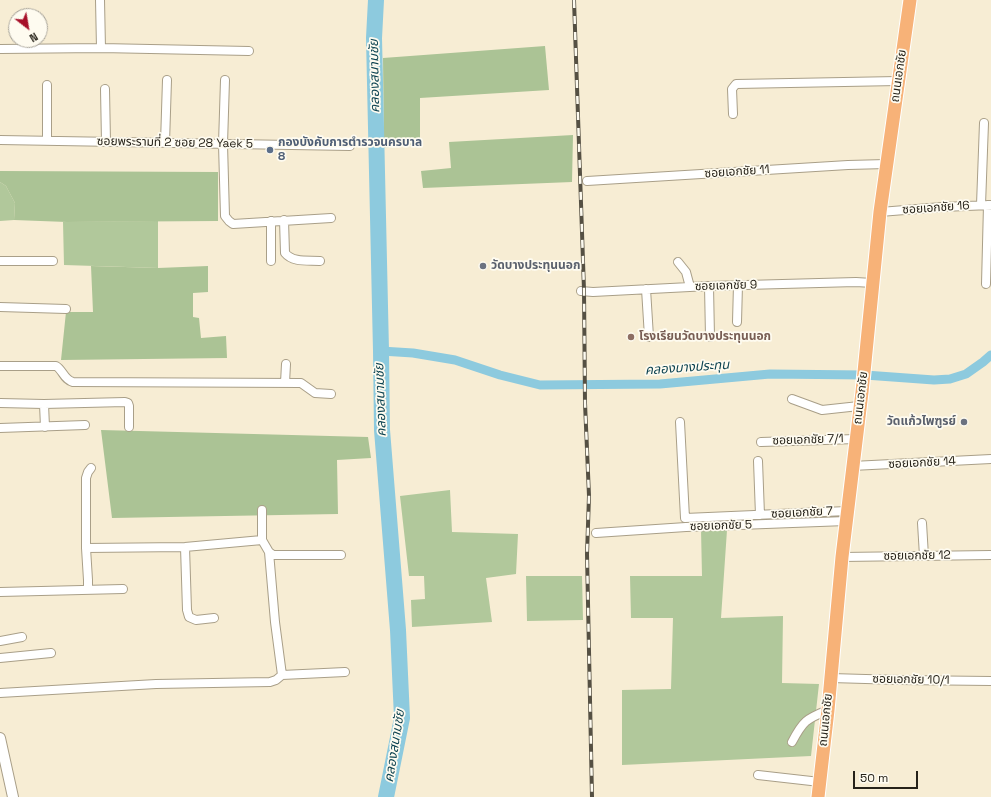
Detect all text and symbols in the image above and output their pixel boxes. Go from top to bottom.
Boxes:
north arrow [8,8,48,48]
text: N [27,30,40,45]
water label: คลองสนามชัย [367,39,383,113]
street label: ถนนเอกชัย [888,49,910,103]
street label: ซอยพระรามที่ 2 ซอย 28 Yaek 5 [97,134,253,152]
place label: กองบังคับการตำรวจนครบาล 8 [278,136,422,164]
marker: กองบังคับการตำรวจนครบาล 8 [265,145,275,155]
street label: ซอยเอกชัย 11 [704,163,770,181]
street label: ซอยเอกชัย 16 [902,198,970,218]
place label: วัดบางประทุนนอก [491,259,580,273]
marker: วัดบางประทุนนอก [478,261,488,271]
street label: ซอยเอกชัย 9 [695,278,757,294]
place label: โรงเรียนวัดบางประทุนนอก [639,330,771,344]
marker: โรงเรียนวัดบางประทุนนอก [626,332,636,342]
water label: คลองบางประทุน [644,357,730,379]
water label: คลองสนามชัย [372,363,390,437]
street label: ถนนเอกชัย [851,371,871,425]
place label: วัดแก้วไพฑูรย์ [887,415,956,429]
marker: วัดแก้วไพฑูรย์ [959,417,969,427]
street label: ซอยเอกชัย 7/1 [772,432,844,448]
street label: ซอยเอกชัย 14 [888,454,956,472]
street label: ซอยเอกชัย 7 [771,504,833,522]
street label: ซอยเอกชัย 5 [690,518,752,534]
street label: ซอยเอกชัย 12 [883,548,951,564]
street label: ซอยเอกชัย 10/1 [872,672,950,688]
street label: ถนนเอกชัย [816,693,836,747]
water label: คลองสนามชัย [382,709,408,783]
scale bar [855,763,920,789]
text: 50 m [860,770,888,786]

